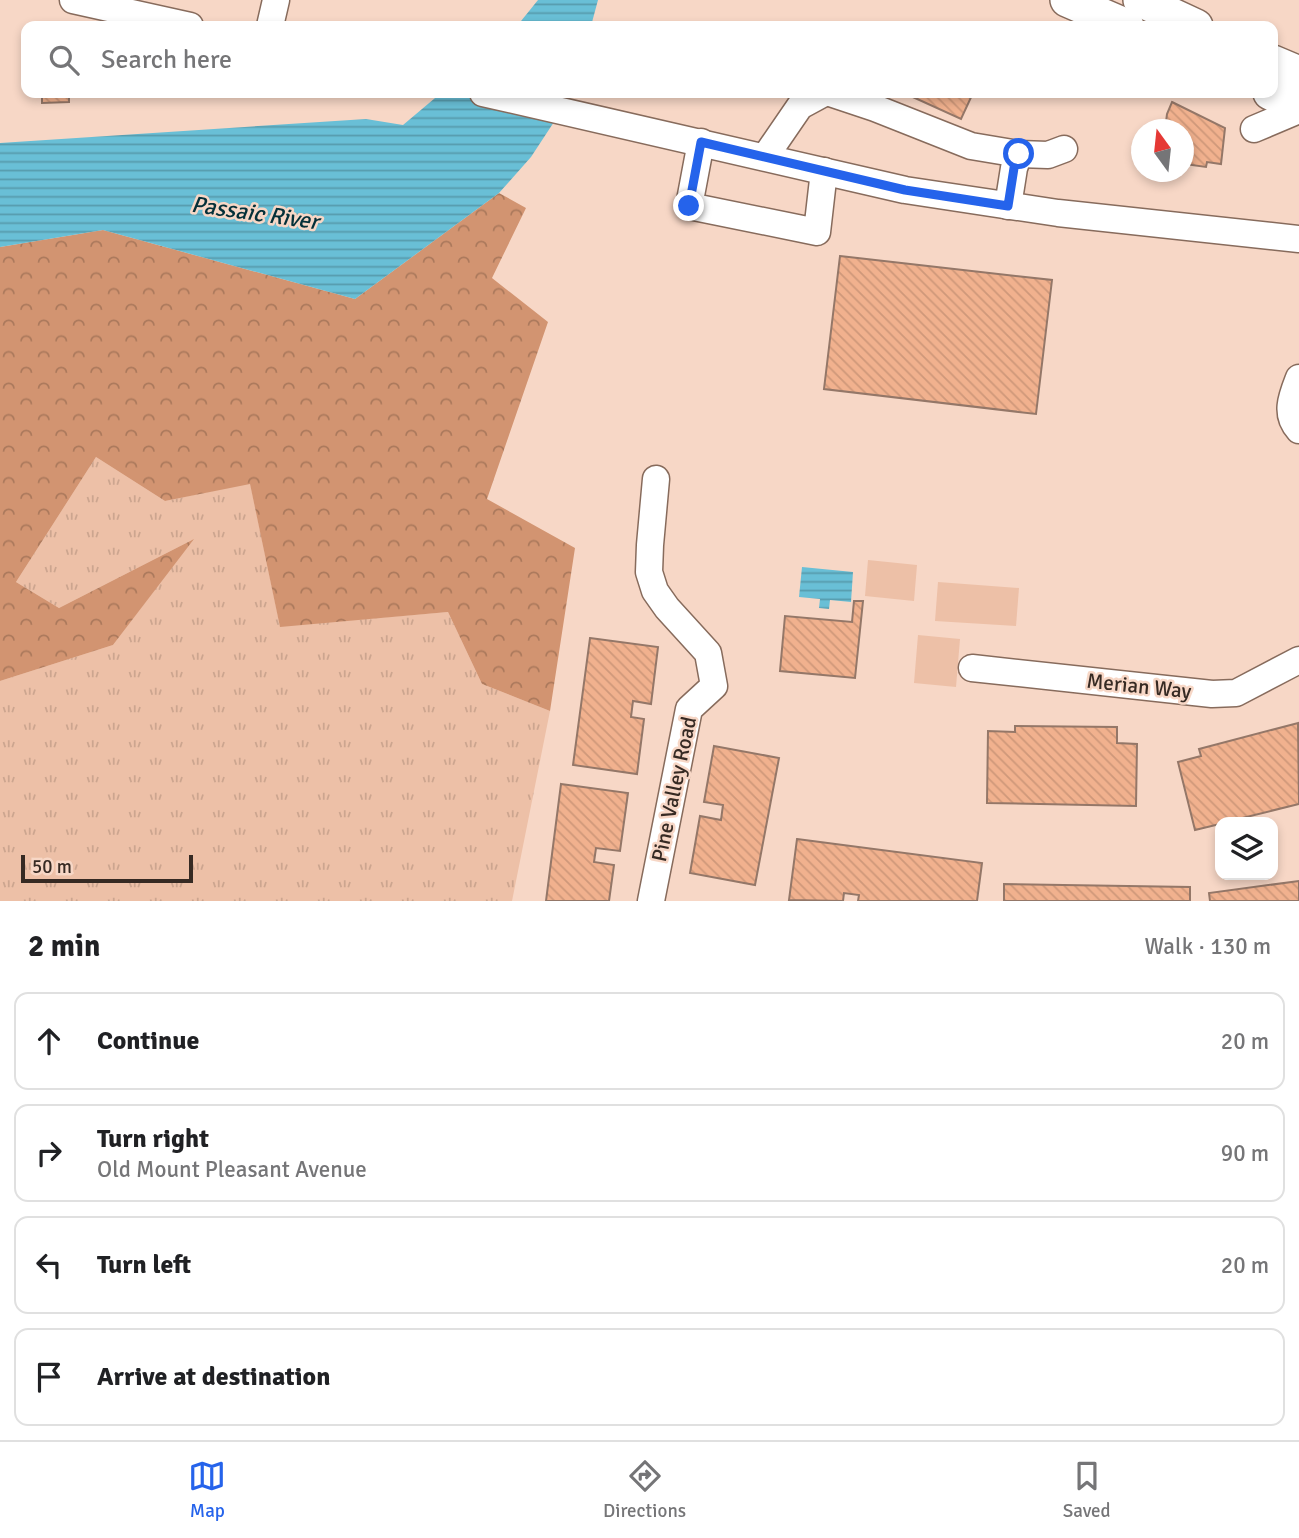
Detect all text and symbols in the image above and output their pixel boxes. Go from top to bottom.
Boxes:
search box [21,21,1278,98]
icon: search [45,41,83,79]
text: Search here [101,44,232,76]
north arrow [1131,119,1194,182]
route start [1003,138,1034,169]
water label: Passaic River [190,190,324,237]
route end [673,190,704,221]
street label: Merian Way [1085,668,1193,704]
street label: Pine Valley Road [646,714,702,864]
map controls [1215,817,1278,880]
button: layers [1215,817,1278,880]
scale bar [21,852,192,884]
text: 50 m [32,855,72,879]
text: 2 min [28,928,100,965]
text: Walk · 130 m [1145,932,1271,961]
icon: ahead [30,1022,68,1060]
text: Continue [97,1025,199,1057]
text: 20 m [1221,1027,1269,1056]
text: Turn right [97,1123,209,1155]
icon: right [30,1134,68,1172]
text: 90 m [1221,1139,1269,1168]
text: Old Mount Pleasant Avenue [97,1155,367,1184]
icon: left [30,1246,68,1284]
text: Turn left [97,1249,191,1281]
text: 20 m [1221,1251,1269,1280]
icon: arrive [30,1358,68,1396]
text: Arrive at destination [97,1361,330,1393]
tab: Map [188,1457,226,1523]
tab: Directions [603,1457,686,1523]
tab: Saved [1063,1457,1111,1523]

